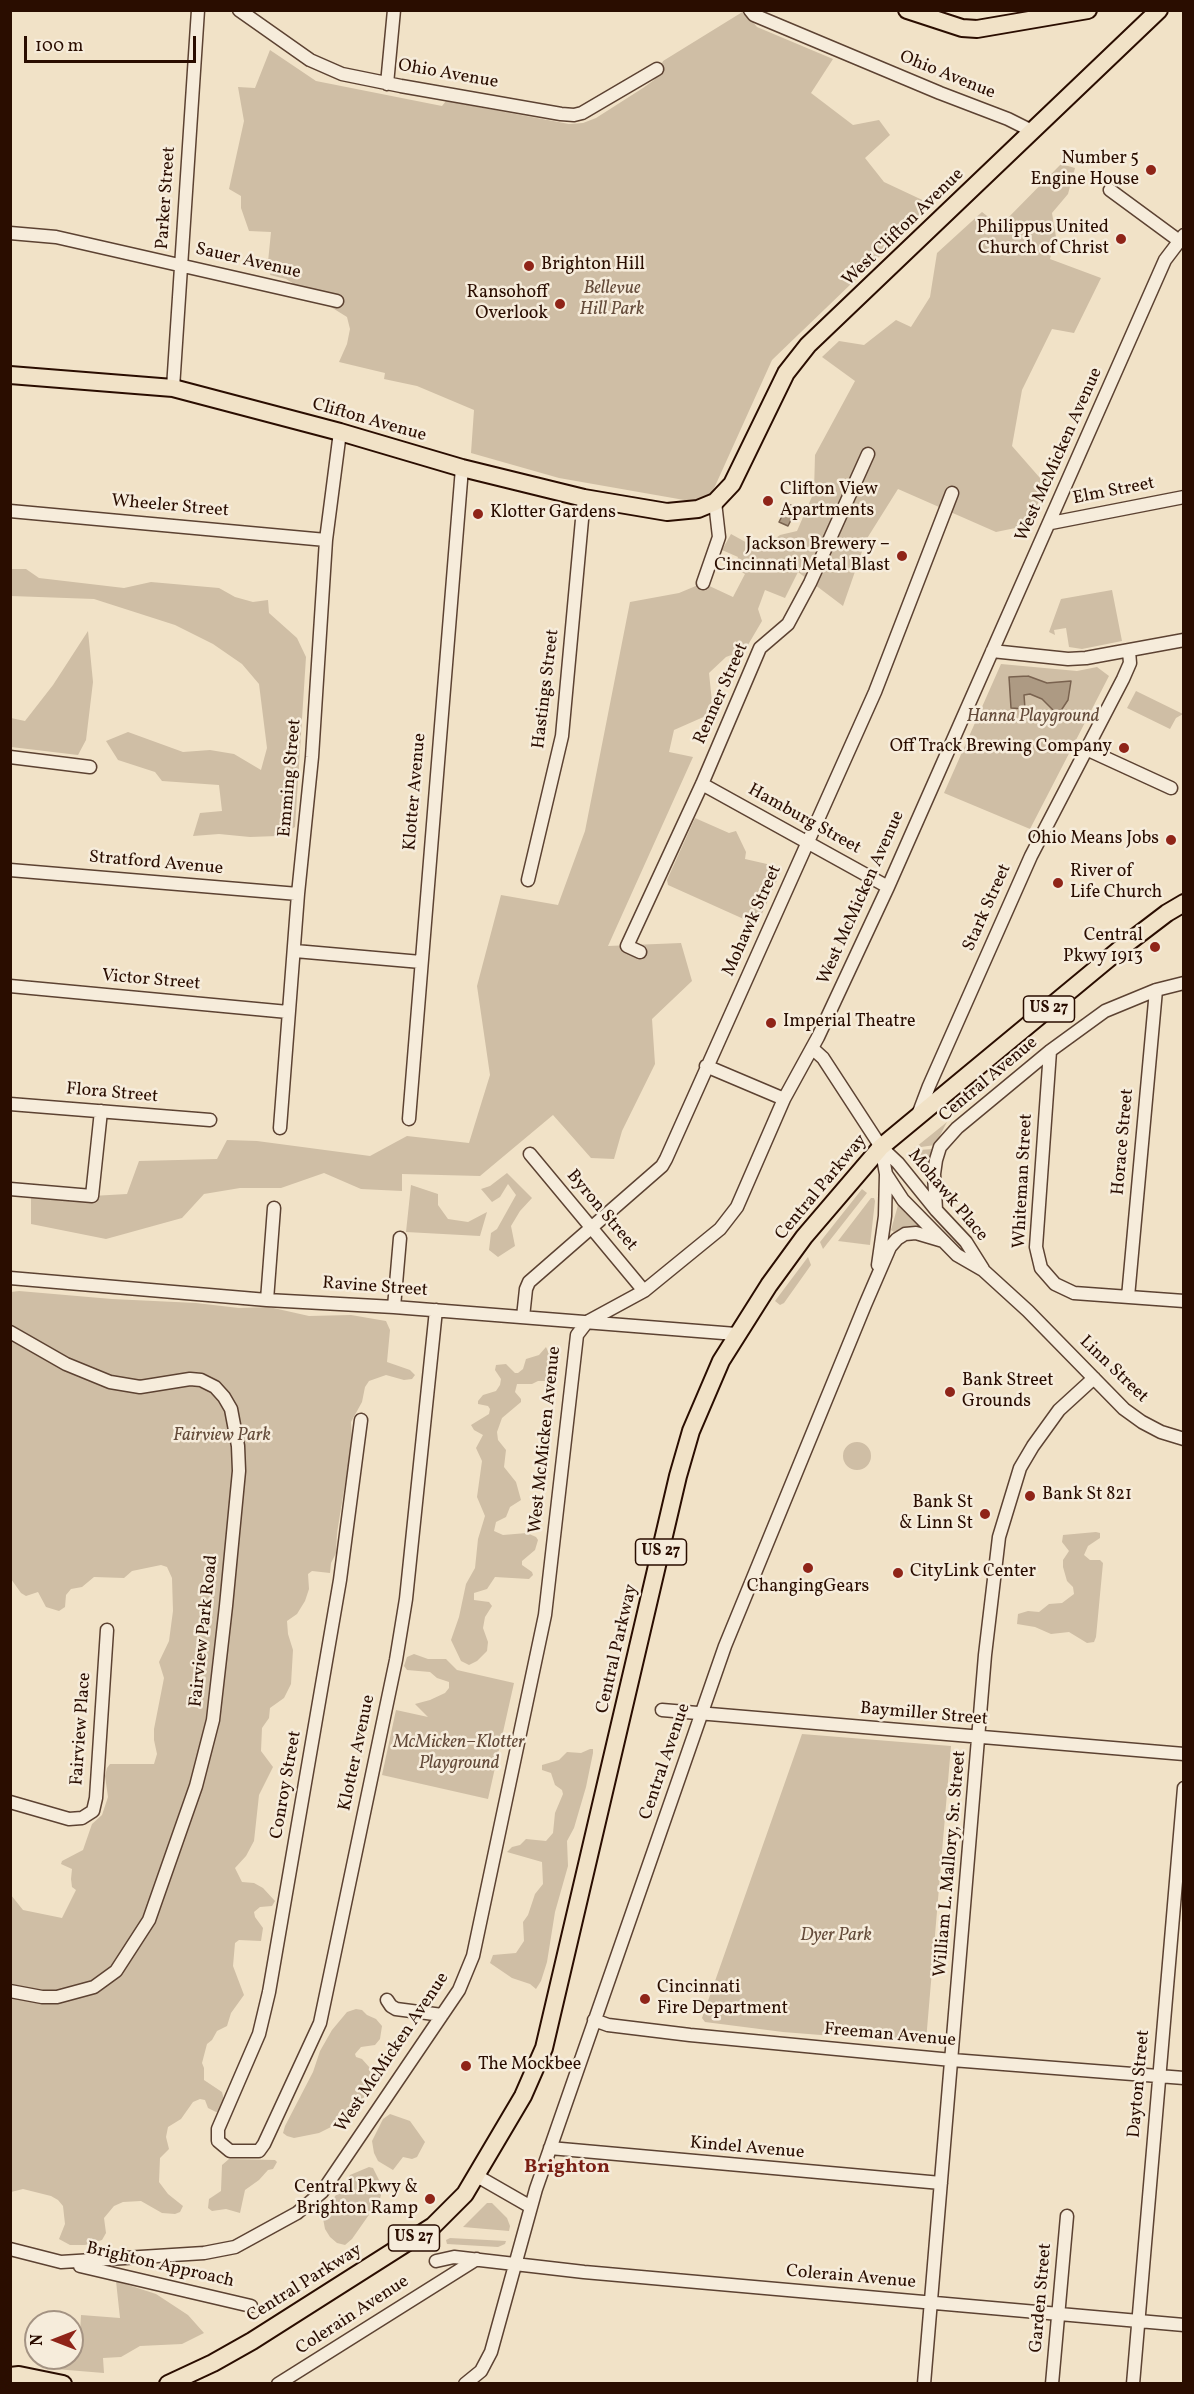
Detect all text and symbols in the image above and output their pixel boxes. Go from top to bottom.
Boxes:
scale bar [27,24,200,62]
text: 100 m [35,34,84,59]
street label: Ohio Avenue [896,47,998,105]
street label: Ohio Avenue [396,56,500,94]
street label: Parker Street [153,146,181,250]
place label: Number 5 Engine House [1030,149,1139,192]
marker: Number 5 Engine House [1144,163,1158,177]
street label: West Clifton Avenue [839,165,969,291]
place label: Philippus United Church of Christ [976,218,1109,260]
marker: Philippus United Church of Christ [1114,232,1128,246]
street label: Sauer Avenue [193,239,303,285]
place label: Brighton Hill [541,255,645,277]
marker: Brighton Hill [522,259,536,273]
park label: Bellevue Hill Park [580,279,644,322]
place label: Ransohoff Overlook [467,283,548,326]
marker: Ransohoff Overlook [553,297,567,311]
street label: West McMicken Avenue [1012,365,1108,545]
street label: Clifton Avenue [310,394,428,448]
street label: Elm Street [1071,473,1157,511]
place label: Clifton View Apartments [780,480,878,522]
street label: Wheeler Street [110,491,230,523]
marker: Clifton View Apartments [761,494,775,508]
place label: Klotter Gardens [490,503,616,525]
marker: Klotter Gardens [471,507,485,521]
place label: Jackson Brewery – Cincinnati Metal Blast [714,535,890,578]
marker: Jackson Brewery – Cincinnati Metal Blast [895,549,909,563]
street label: Hastings Street [529,628,565,750]
street label: Renner Street [690,640,754,748]
park label: Hanna Playground [967,707,1099,729]
street label: Emming Street [275,718,307,838]
street label: Klotter Avenue [400,732,432,852]
place label: Off Track Brewing Company [890,737,1112,759]
marker: Off Track Brewing Company [1117,741,1131,755]
street label: Hamburg Street [744,780,864,860]
street label: West McMicken Avenue [814,808,910,988]
place label: Ohio Means Jobs [1028,829,1159,851]
marker: Ohio Means Jobs [1164,833,1178,847]
street label: Stratford Avenue [88,847,224,881]
street label: Stark Street [959,861,1017,955]
street label: Mohawk Street [719,862,787,980]
place label: River of Life Church [1070,862,1162,904]
marker: River of Life Church [1051,876,1065,890]
place label: Central Pkwy 1913 [1063,926,1143,968]
marker: Central Pkwy 1913 [1148,940,1162,954]
street label: Victor Street [101,966,201,996]
road number: US 27 [1024,996,1074,1022]
place label: Imperial Theatre [783,1012,916,1034]
marker: Imperial Theatre [764,1016,778,1030]
street label: Central Avenue [935,1033,1043,1127]
street label: Flora Street [65,1079,159,1109]
street label: Horace Street [1109,1088,1139,1196]
street label: Whiteman Street [1010,1113,1038,1249]
street label: Central Parkway [771,1131,873,1245]
street label: Mohawk Place [902,1146,992,1246]
street label: Byron Street [561,1166,641,1256]
street label: Ravine Street [322,1274,428,1302]
street label: Linn Street [1074,1332,1152,1408]
street label: West McMicken Avenue [525,1345,567,1535]
place label: Bank Street Grounds [962,1371,1054,1414]
marker: Bank Street Grounds [943,1385,957,1399]
park label: Fairview Park [173,1426,271,1448]
place label: Bank St 821 [1042,1485,1132,1507]
marker: Bank St 821 [1023,1489,1037,1503]
place label: Bank St & Linn St [899,1493,973,1536]
marker: Bank St & Linn St [978,1507,992,1521]
road number: US 27 [636,1539,686,1565]
street label: Fairview Park Road [186,1554,224,1708]
marker: ChangingGears [801,1561,815,1575]
place label: CityLink Center [910,1562,1036,1584]
marker: CityLink Center [891,1566,905,1580]
place label: ChangingGears [747,1577,869,1599]
street label: Central Parkway [593,1582,643,1716]
street label: Fairview Place [67,1672,97,1786]
street label: Klotter Avenue [335,1693,381,1813]
street label: Baymiller Street [859,1699,989,1731]
street label: Central Avenue [636,1701,696,1823]
street label: Conroy Street [267,1729,307,1841]
park label: McMicken–Klotter Playground [393,1733,525,1776]
street label: William L. Mallory, Sr. Street [930,1750,972,1978]
park label: Dyer Park [800,1926,872,1948]
street label: West McMicken Avenue [331,1969,455,2137]
place label: Cincinnati Fire Department [657,1978,788,2020]
marker: Cincinnati Fire Department [638,1992,652,2006]
street label: Freeman Avenue [823,2019,957,2053]
street label: Dayton Street [1125,2029,1155,2139]
place label: The Mockbee [478,2055,581,2077]
marker: The Mockbee [459,2059,473,2073]
street label: Kindel Avenue [689,2133,805,2165]
district label: Brighton [524,2156,610,2180]
place label: Central Pkwy & Brighton Ramp [294,2178,418,2220]
marker: Central Pkwy & Brighton Ramp [423,2192,437,2206]
road number: US 27 [388,2225,440,2251]
street label: Brighton Approach [84,2238,236,2294]
street label: Central Parkway [243,2240,367,2328]
street label: Garden Street [1026,2242,1058,2354]
street label: Colerain Avenue [785,2262,917,2294]
street label: Colerain Avenue [293,2271,413,2361]
north arrow [24,2310,84,2370]
text: N [27,2334,49,2346]

